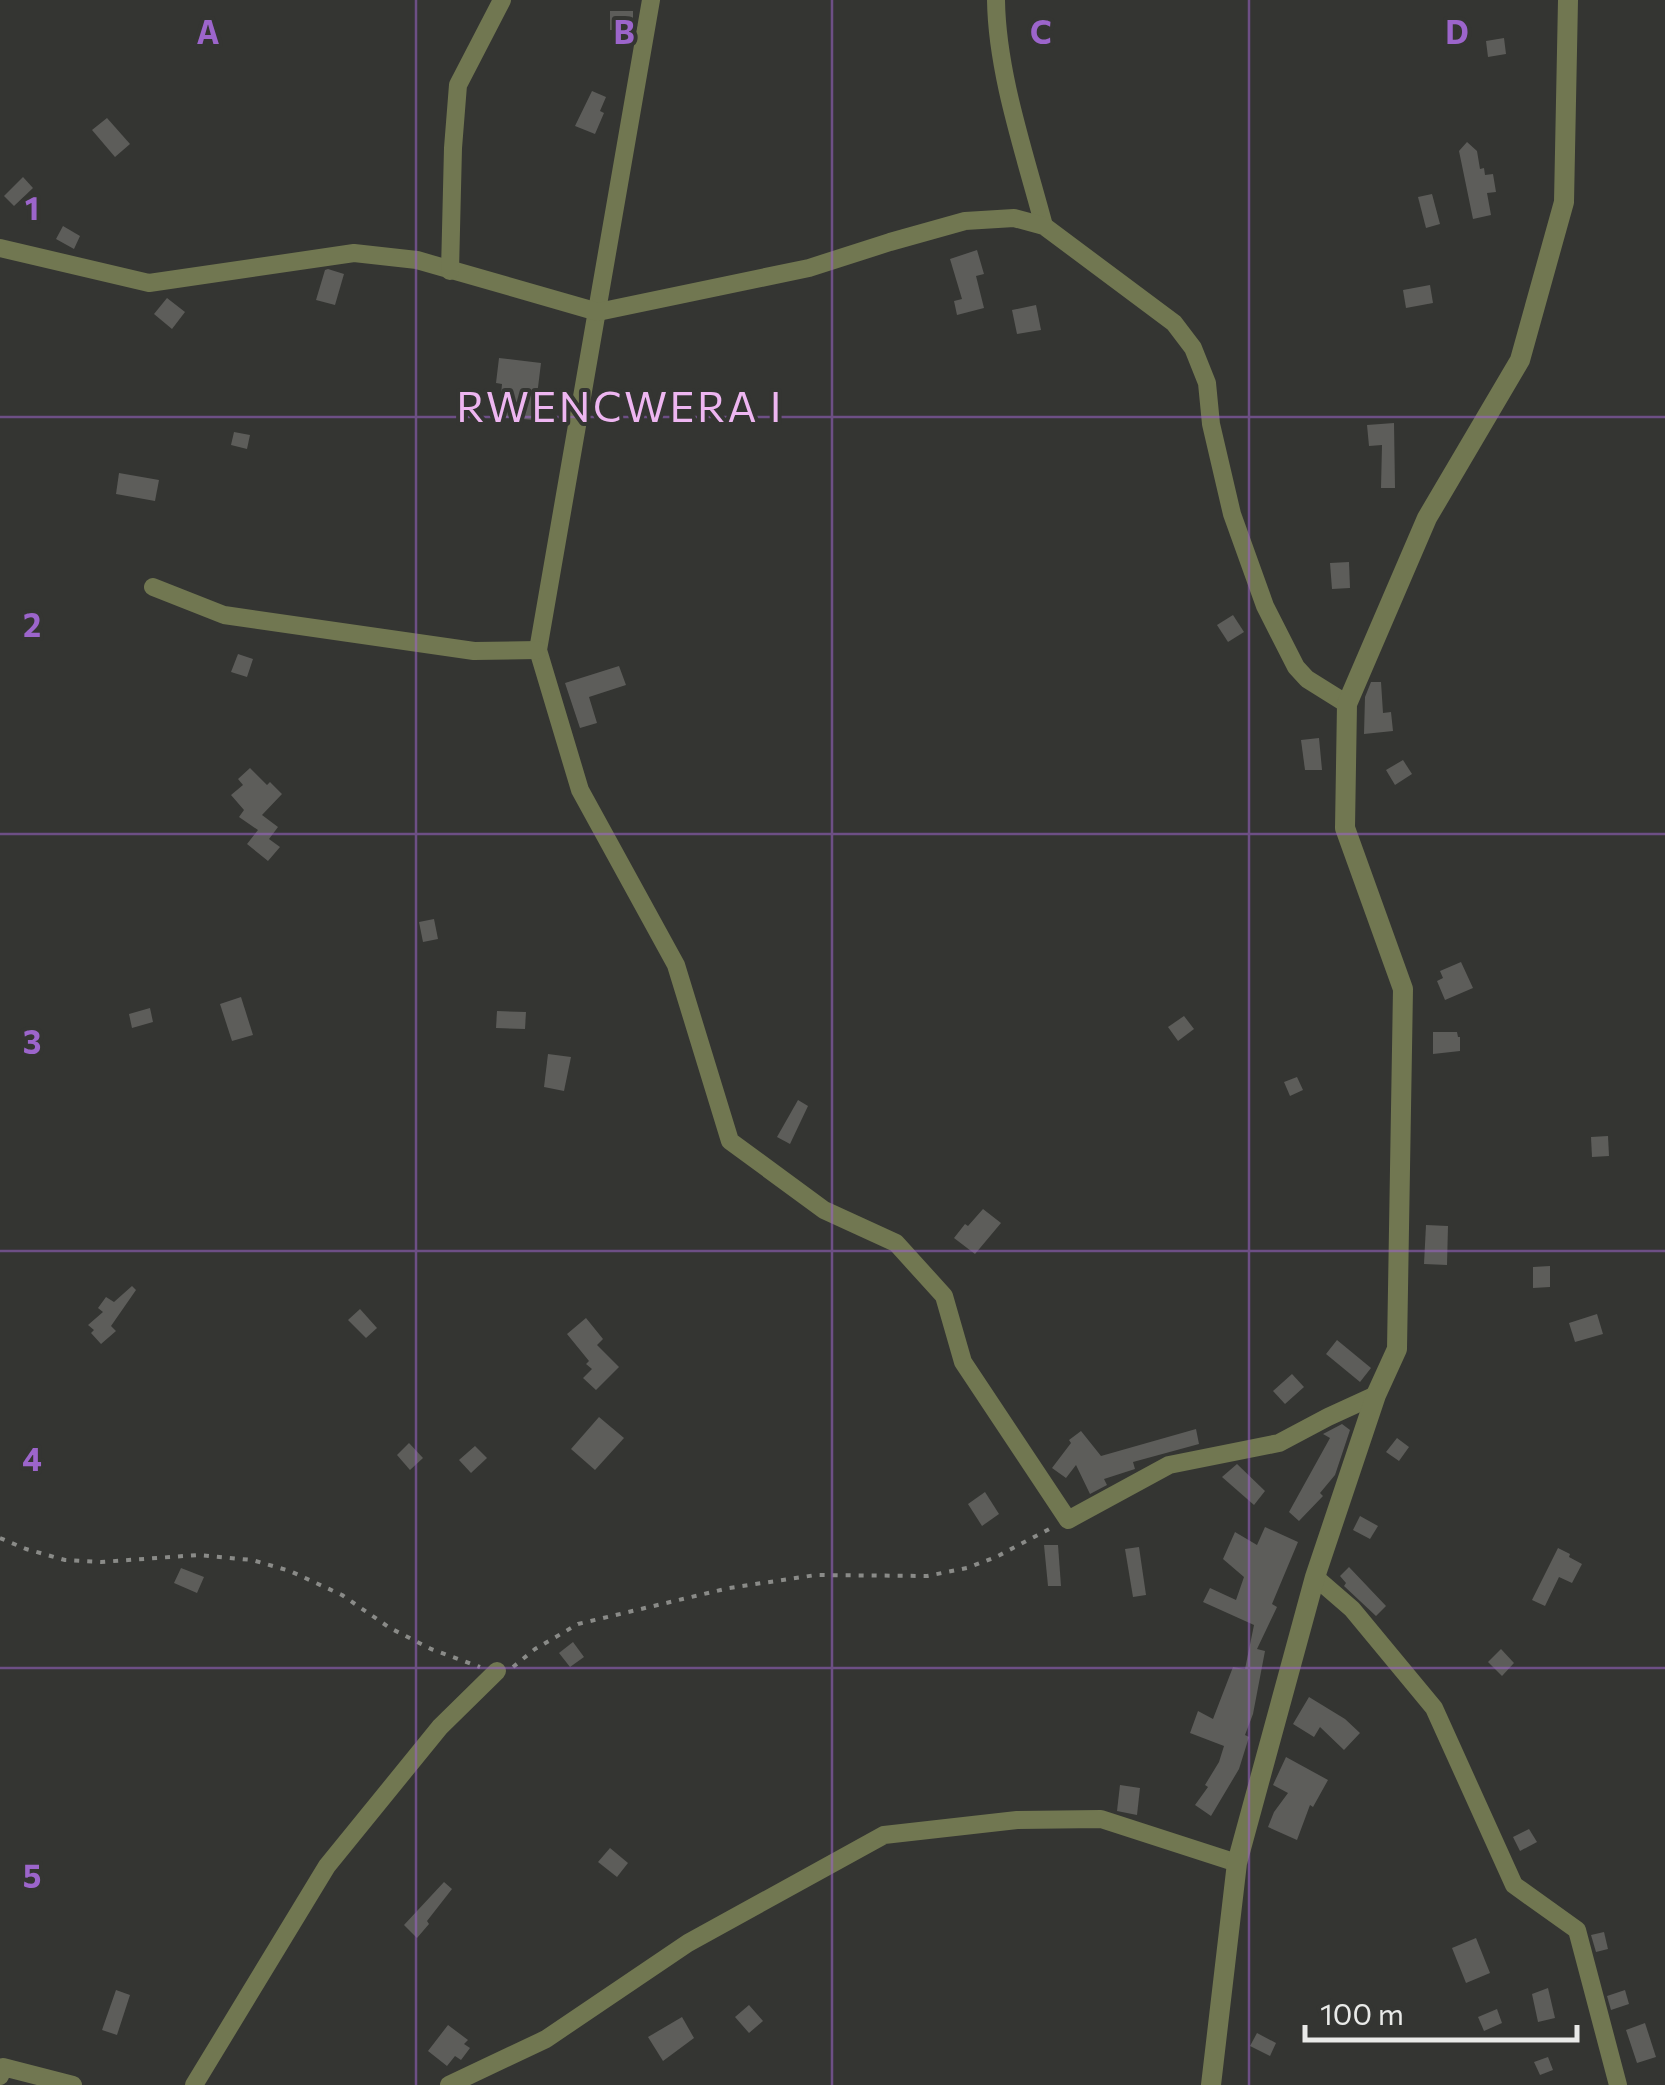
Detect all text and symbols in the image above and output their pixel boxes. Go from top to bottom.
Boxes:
text: A [197,11,220,51]
text: B [613,11,635,51]
text: C [1030,11,1052,51]
text: D [1445,11,1469,51]
text: 1 [25,187,39,227]
district label: RWENCWERA I [456,379,784,431]
text: 2 [23,604,41,644]
text: 3 [23,1021,41,1061]
text: 4 [22,1438,42,1478]
text: 5 [23,1855,41,1895]
scale bar [1305,1980,1578,2042]
text: 100 m [1320,1994,1404,2031]

